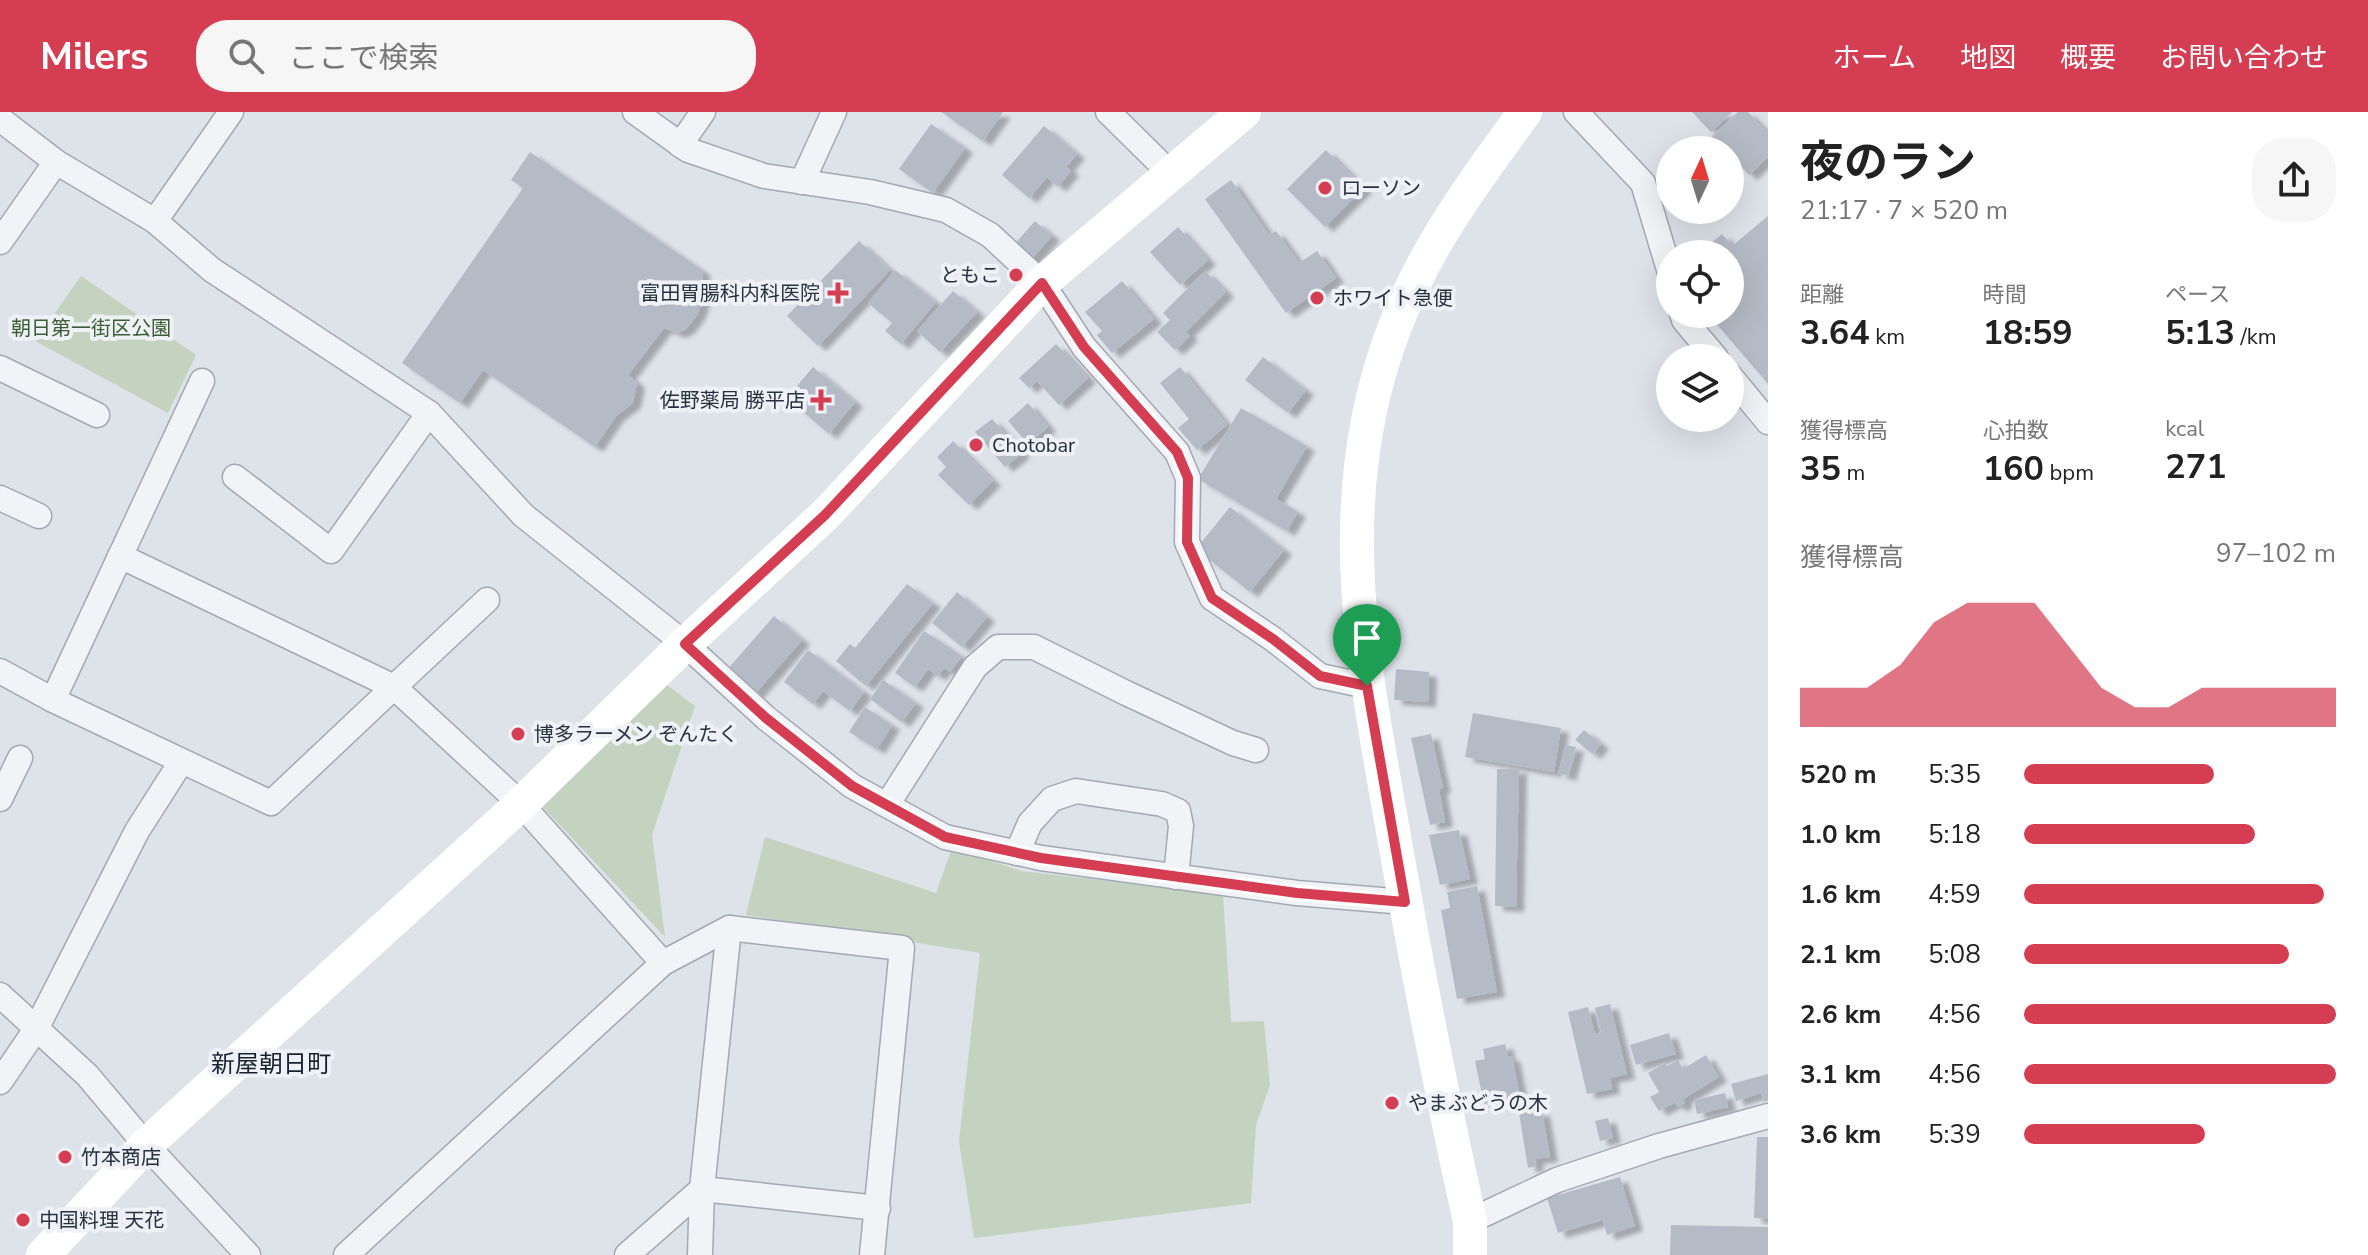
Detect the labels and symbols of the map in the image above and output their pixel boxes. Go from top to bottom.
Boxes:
north arrow [1656,136,1744,224]
place label: ローソン [1341,175,1421,202]
marker: ローソン [1316,179,1334,197]
place label: ともこ [940,262,1000,289]
marker: ともこ [1007,266,1025,284]
place label: 富田胃腸科内科医院 [640,280,820,307]
marker: 富田胃腸科内科医院 [827,282,849,304]
place label: ホワイト急便 [1333,285,1453,312]
marker: ホワイト急便 [1308,289,1326,307]
park label: 朝日第一街区公園 [11,315,171,342]
place label: 佐野薬局 勝平店 [660,387,805,414]
marker: 佐野薬局 勝平店 [812,391,830,409]
place label: Chotobar [992,432,1075,459]
marker: Chotobar [967,436,985,454]
pin [1333,604,1401,686]
place label: 博多ラーメン ぞんたく [534,721,738,748]
marker: 博多ラーメン ぞんたく [509,725,527,743]
district label: 新屋朝日町 [211,1048,331,1080]
place label: やまぶどうの木 [1408,1090,1548,1117]
marker: やまぶどうの木 [1383,1094,1401,1112]
place label: 竹本商店 [81,1144,161,1171]
marker: 竹本商店 [56,1148,74,1166]
place label: 中国料理 天花 [39,1207,164,1234]
marker: 中国料理 天花 [14,1211,32,1229]

